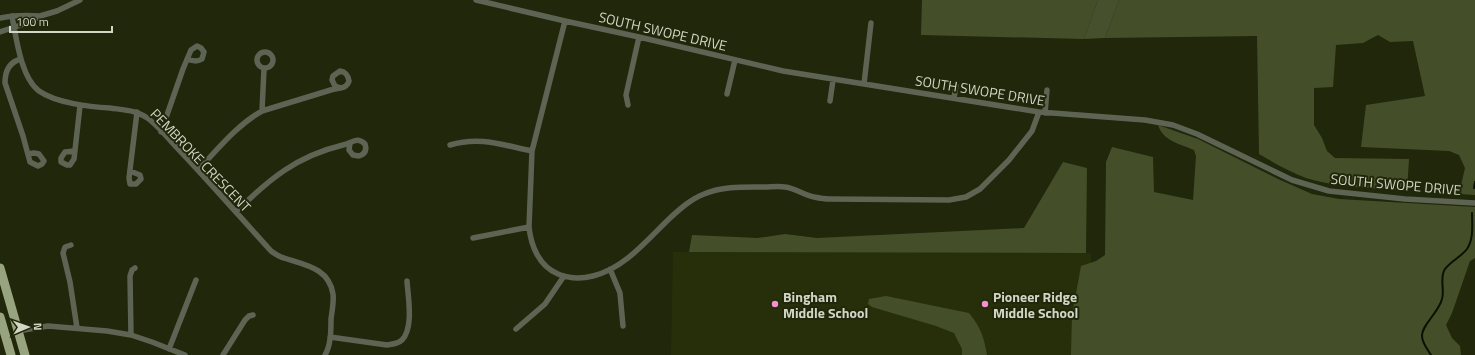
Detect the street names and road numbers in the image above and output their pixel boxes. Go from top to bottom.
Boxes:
street label: SOUTH SWOPE DRIVE [597,6,729,56]
street label: SOUTH SWOPE DRIVE [914,69,1047,111]
street label: PEMBROKE CRESCENT [146,104,257,217]
street label: SOUTH SWOPE DRIVE [1330,168,1462,200]

